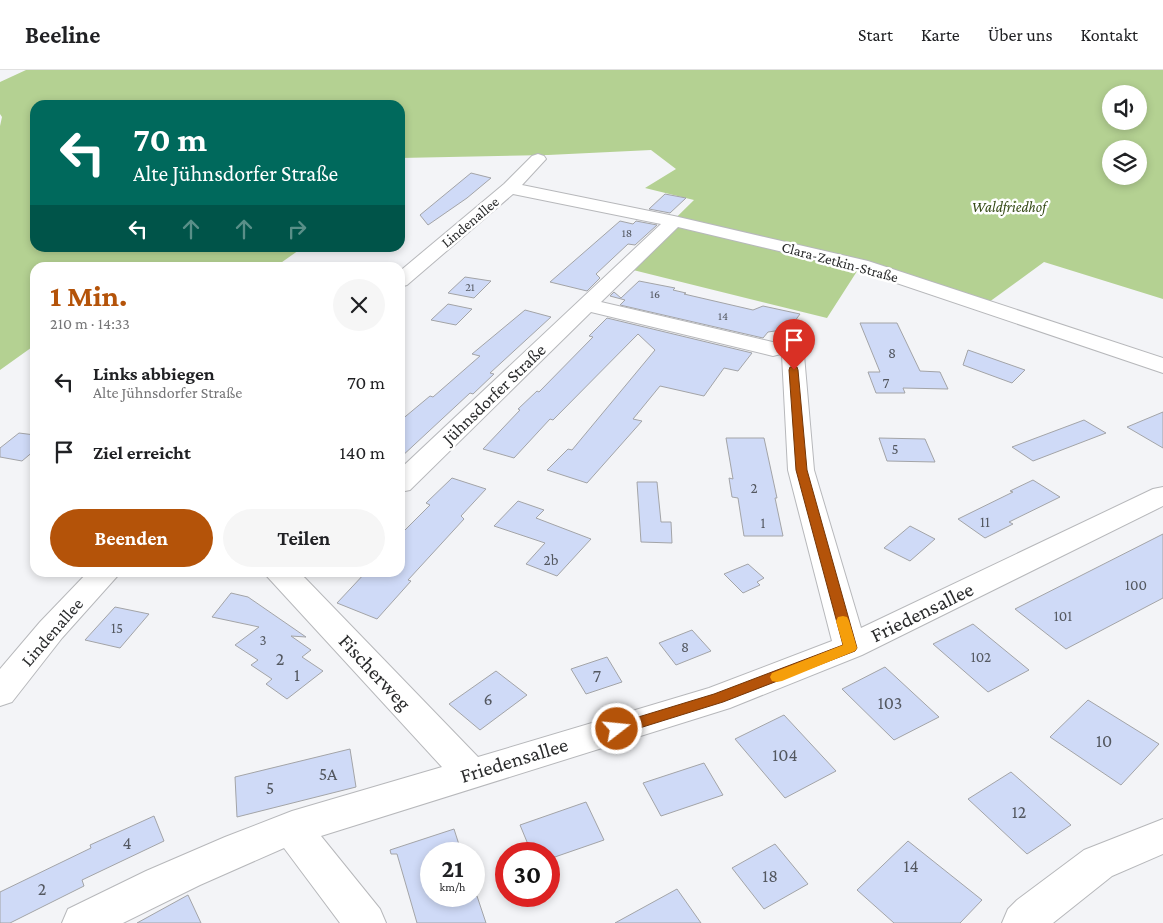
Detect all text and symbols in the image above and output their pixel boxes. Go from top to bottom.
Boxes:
text: Beeline [25,21,100,48]
text: Start [858,25,893,45]
text: Karte [921,25,960,45]
text: Über uns [988,25,1053,45]
text: Kontakt [1081,25,1138,45]
map controls [1102,85,1147,185]
button: sound [1102,85,1147,130]
icon: left [50,120,115,185]
text: 70 m [133,120,207,159]
button: layers [1102,140,1147,185]
text: Alte Jühnsdorfer Straße [133,161,338,186]
street label: Lindenallee [438,193,502,251]
park label: Waldfriedhof [972,199,1048,216]
icon: left [124,215,152,243]
icon: ahead [177,215,205,243]
icon: ahead [230,215,258,243]
icon: right [283,215,311,243]
house number: 18 [622,226,632,240]
street label: Clara-Zetkin-Straße [780,239,900,285]
text: 1 Min. [50,279,127,312]
button: close [333,279,385,331]
house number: 21 [465,280,475,294]
house number: 16 [650,287,660,301]
house number: 14 [718,309,728,323]
text: 210 m · 14:33 [50,315,130,332]
pin [773,319,815,370]
icon: arrive [780,326,808,354]
street label: Jühnsdorfer Straße [437,340,550,450]
house number: 8 [888,345,896,361]
text: Links abbiegen [93,363,215,384]
icon: left [50,368,78,396]
text: 70 m [347,372,385,393]
house number: 7 [883,375,890,391]
text: Alte Jühnsdorfer Straße [93,384,242,401]
icon: arrive [50,438,78,466]
house number: 5 [891,441,899,457]
text: Ziel erreicht [93,442,191,463]
text: 140 m [339,442,385,463]
house number: 2 [750,480,758,496]
button: Beenden [50,509,213,567]
button: Teilen [223,509,385,567]
house number: 11 [980,514,990,530]
house number: 1 [761,515,766,531]
house number: 2b [544,552,559,568]
street label: Friedensallee [867,577,977,647]
house number: 100 [1125,577,1147,593]
street label: Lindenallee [17,594,87,670]
house number: 101 [1054,608,1072,624]
house number: 15 [111,620,123,636]
street label: Fischerweg [334,629,416,715]
house number: 3 [259,632,267,648]
house number: 8 [681,639,689,655]
house number: 2 [276,649,284,669]
house number: 102 [971,649,991,665]
house number: 1 [294,665,300,685]
house number: 7 [593,666,601,686]
house number: 6 [483,689,493,709]
house number: 103 [878,693,902,713]
position arrow [590,702,642,754]
house number: 10 [1096,731,1112,751]
street label: Friedensallee [457,732,571,788]
house number: 104 [772,745,798,765]
house number: 5A [319,764,338,784]
house number: 5 [266,778,274,798]
house number: 12 [1012,802,1026,822]
house number: 4 [122,833,132,853]
speed limit sign: 30 [495,842,560,907]
text: 21 [441,855,464,882]
house number: 14 [903,856,919,876]
house number: 18 [762,866,778,886]
house number: 2 [38,879,46,899]
text: km/h [440,880,465,894]

